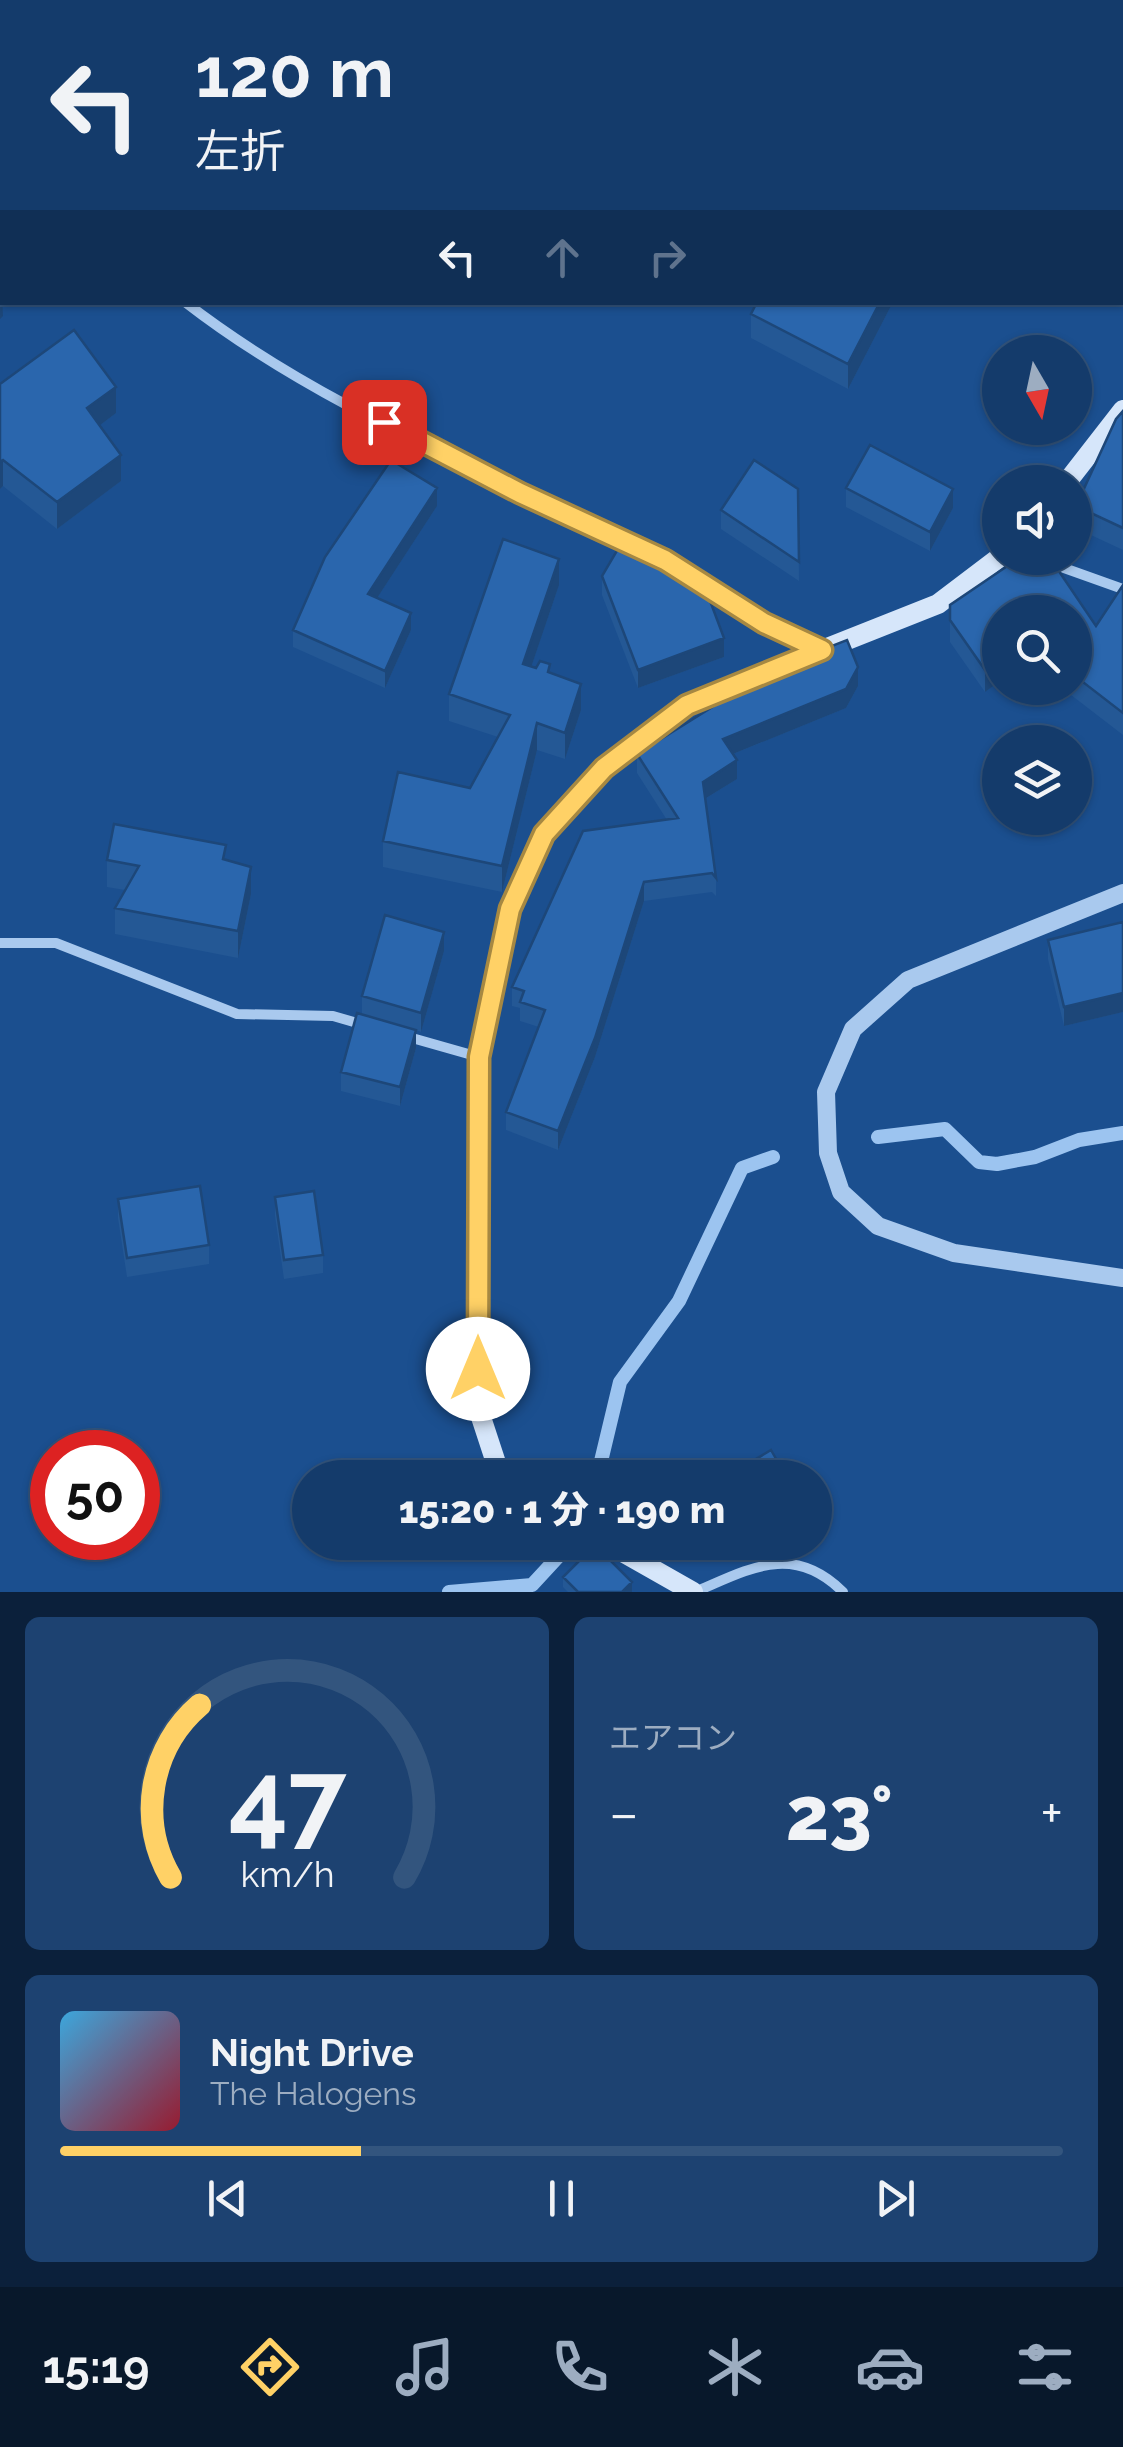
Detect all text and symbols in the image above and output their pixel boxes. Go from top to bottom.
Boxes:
text: 120 m [195,31,394,113]
icon: left [30,40,160,170]
text: 左折 [195,125,285,178]
icon: left [430,230,485,285]
icon: ahead [535,230,590,285]
icon: right [640,230,695,285]
north arrow [982,335,1092,445]
map controls [982,335,1092,835]
pin [342,380,427,465]
icon: arrive [357,395,412,450]
button: sound [982,465,1092,575]
button: search [982,595,1092,705]
button: layers [982,725,1092,835]
position arrow [426,1317,530,1421]
speed limit sign: 50 [30,1430,160,1560]
text: 15:20 · 1 分 · 190 m [399,1487,725,1532]
text: エアコン [609,1719,737,1756]
text: 47 [228,1737,347,1859]
text: 23° [786,1769,893,1858]
text: − [609,1781,639,1846]
text: + [1040,1781,1063,1846]
text: km/h [240,1853,334,1895]
text: Night Drive [210,2030,414,2075]
text: The Halogens [210,2075,416,2112]
icon: previous [200,2171,255,2226]
icon: pause [534,2171,589,2226]
icon: next [868,2171,923,2226]
icon: directions [235,2332,305,2402]
icon: music [390,2332,460,2402]
icon: phone [545,2332,615,2402]
icon: climate [700,2332,770,2402]
icon: car [855,2332,925,2402]
icon: filters [1010,2332,1080,2402]
text: 15:19 [43,2341,150,2394]

